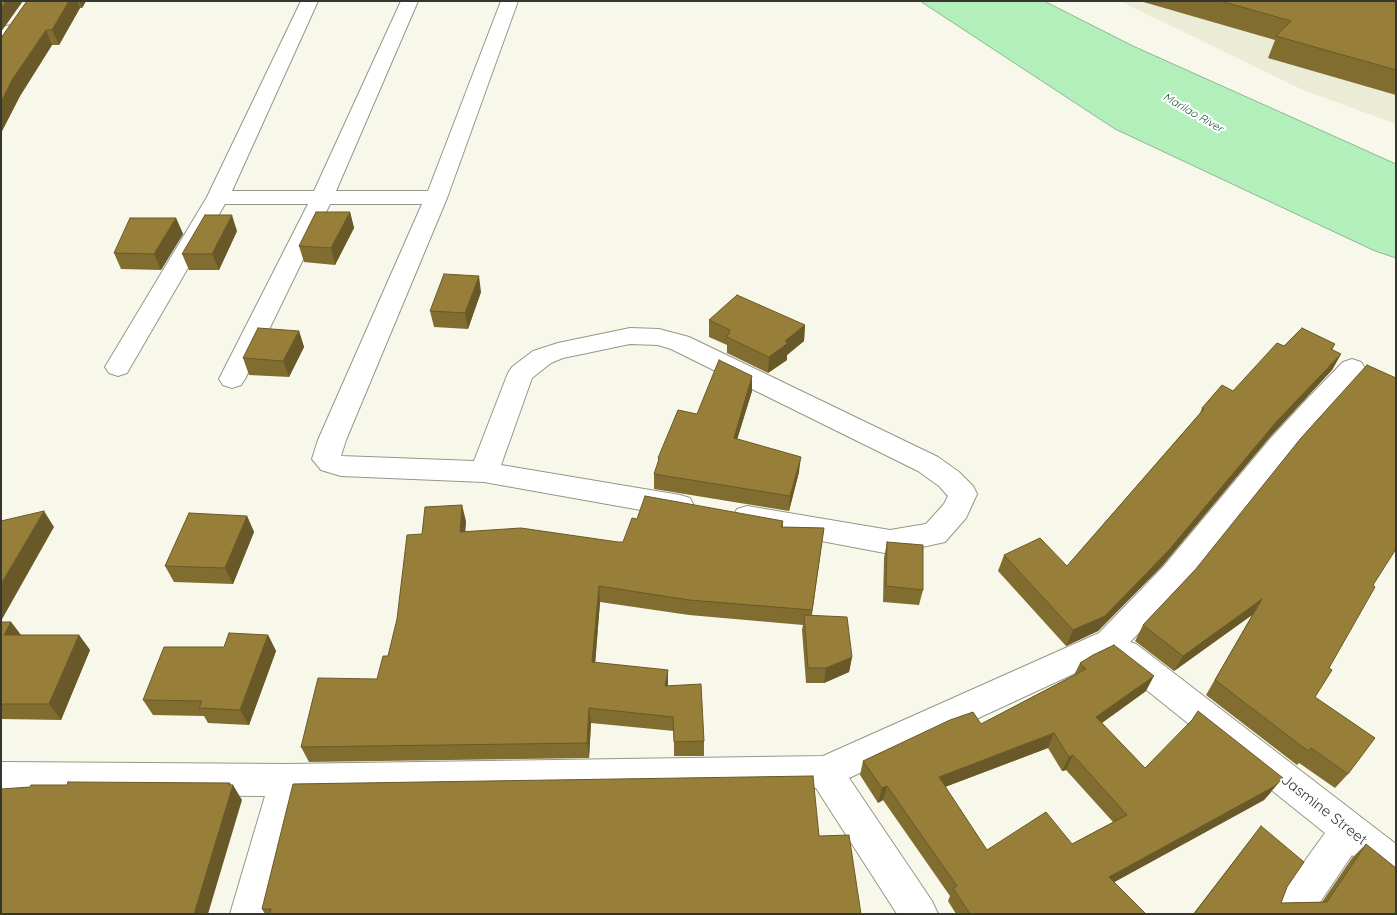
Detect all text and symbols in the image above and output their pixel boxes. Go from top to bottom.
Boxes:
water label: Marilao River [1161,91,1225,135]
street label: Jasmine Street [1278,771,1370,849]

